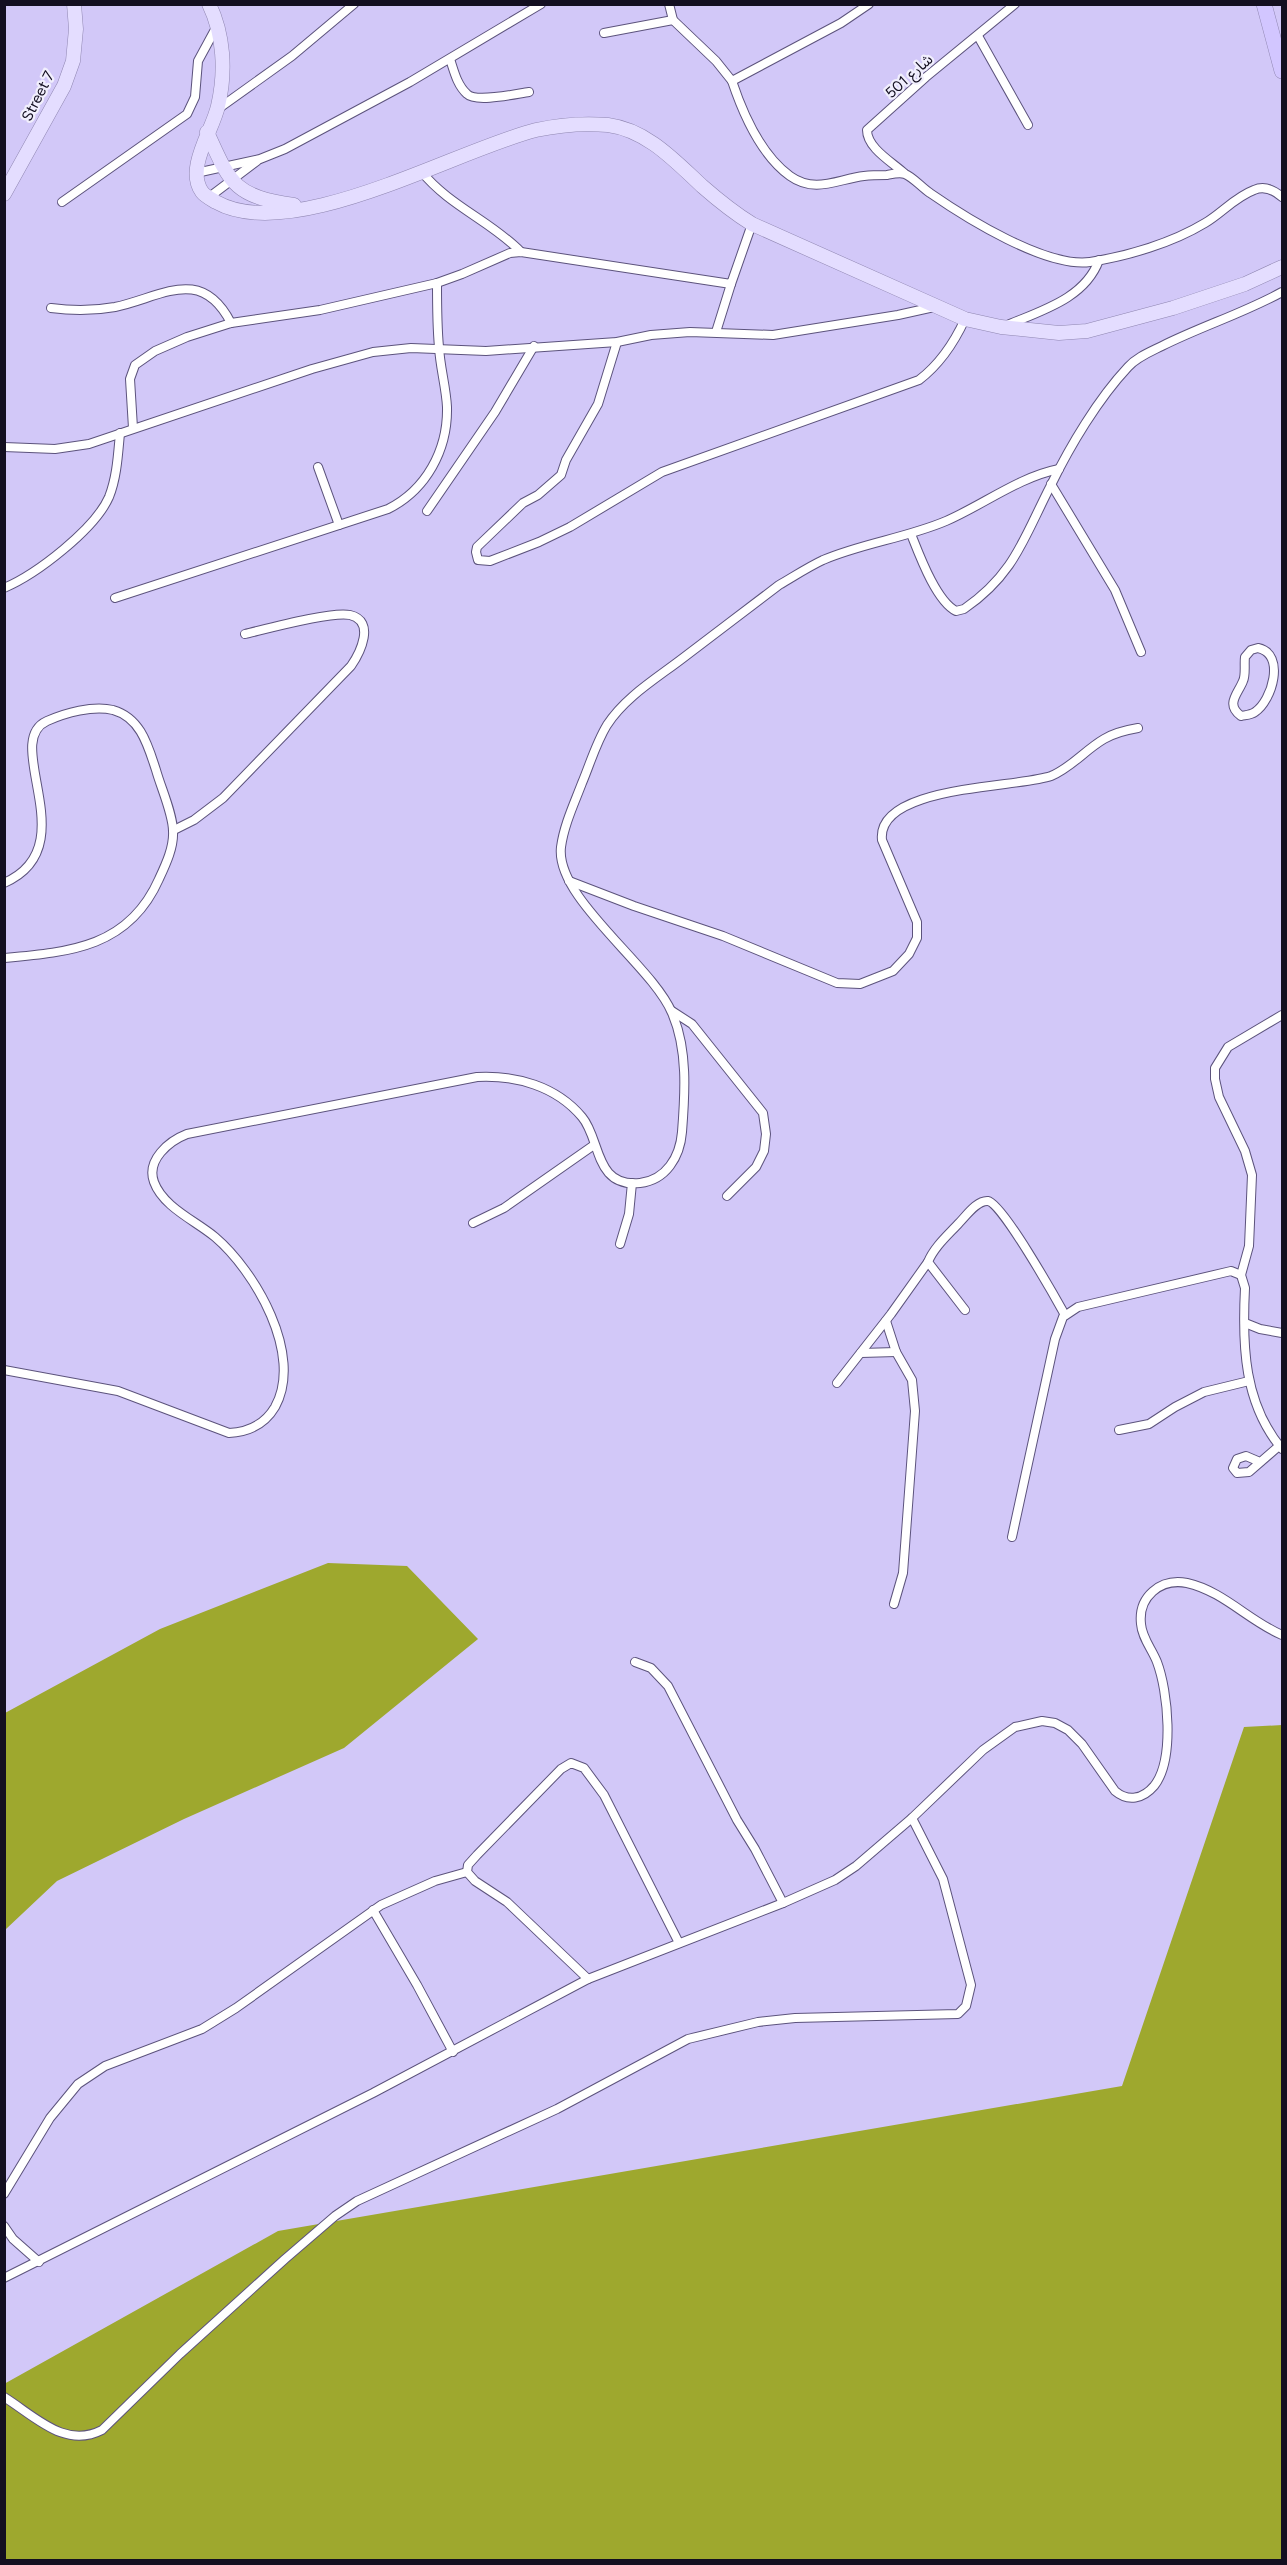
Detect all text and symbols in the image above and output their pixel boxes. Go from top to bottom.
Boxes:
street label: شارع 501 [882,50,939,104]
street label: Street 7 [18,68,58,124]

